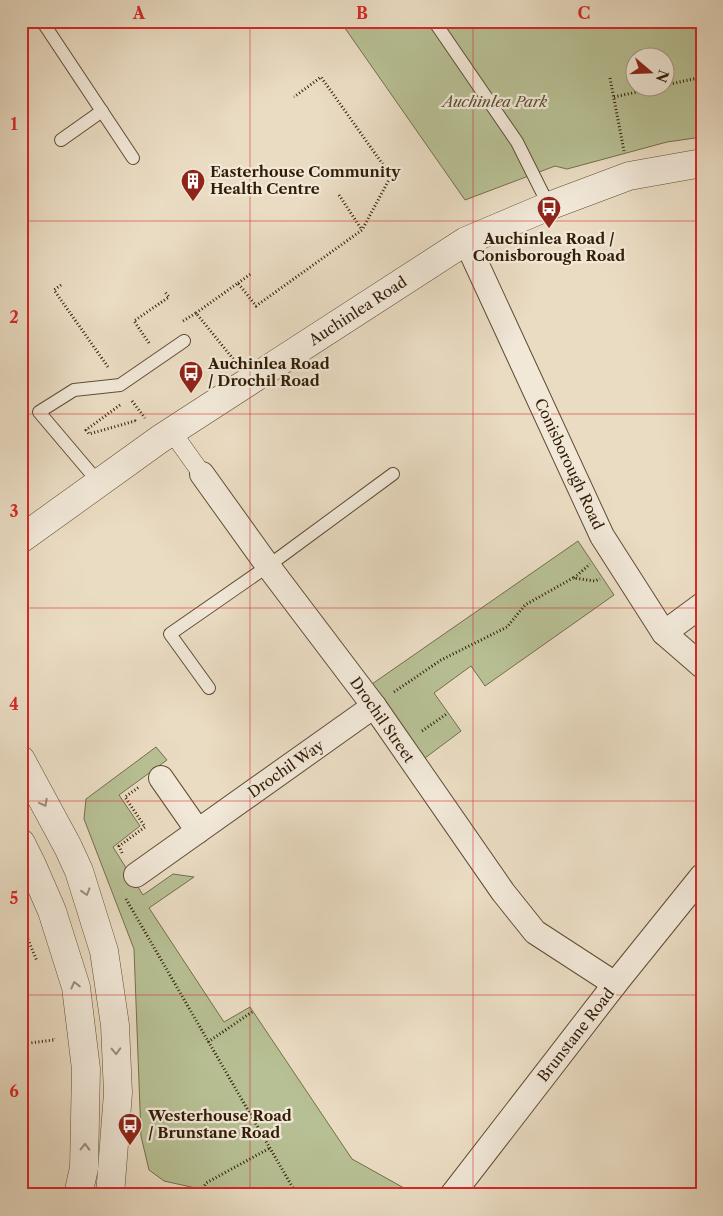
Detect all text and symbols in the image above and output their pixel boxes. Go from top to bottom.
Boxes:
text: A [132,3,146,23]
text: B [356,3,368,23]
text: C [578,3,590,23]
north arrow [626,48,676,98]
text: N [652,68,673,85]
park label: Auchinlea Park [441,92,548,111]
text: 1 [10,114,18,134]
place label: Easterhouse Community Health Centre [210,162,401,198]
building icon: Easterhouse Community Health Centre [180,168,206,202]
bus stop icon: Auchinlea Road / Conisborough Road [536,195,562,229]
place label: Auchinlea Road / Conisborough Road [473,229,625,265]
street label: Auchinlea Road [304,272,410,350]
text: 2 [9,307,19,327]
place label: Auchinlea Road / Drochil Road [207,354,330,390]
bus stop icon: Auchinlea Road / Drochil Road [178,360,204,394]
street label: Conisborough Road [531,395,608,532]
text: 3 [9,501,19,521]
street label: Drochil Street [346,673,419,767]
text: 4 [9,694,19,714]
street label: Drochil Way [244,735,328,802]
one-way arrow [38,797,48,806]
one-way arrow [80,887,90,896]
text: 5 [10,888,19,908]
one-way arrow [70,981,81,990]
street label: Brunstane Road [533,984,618,1085]
one-way arrow [111,1048,121,1055]
text: 6 [9,1081,19,1101]
place label: Westerhouse Road / Brunstane Road [147,1106,292,1142]
bus stop icon: Westerhouse Road / Brunstane Road [117,1112,143,1146]
one-way arrow [79,1142,90,1150]

